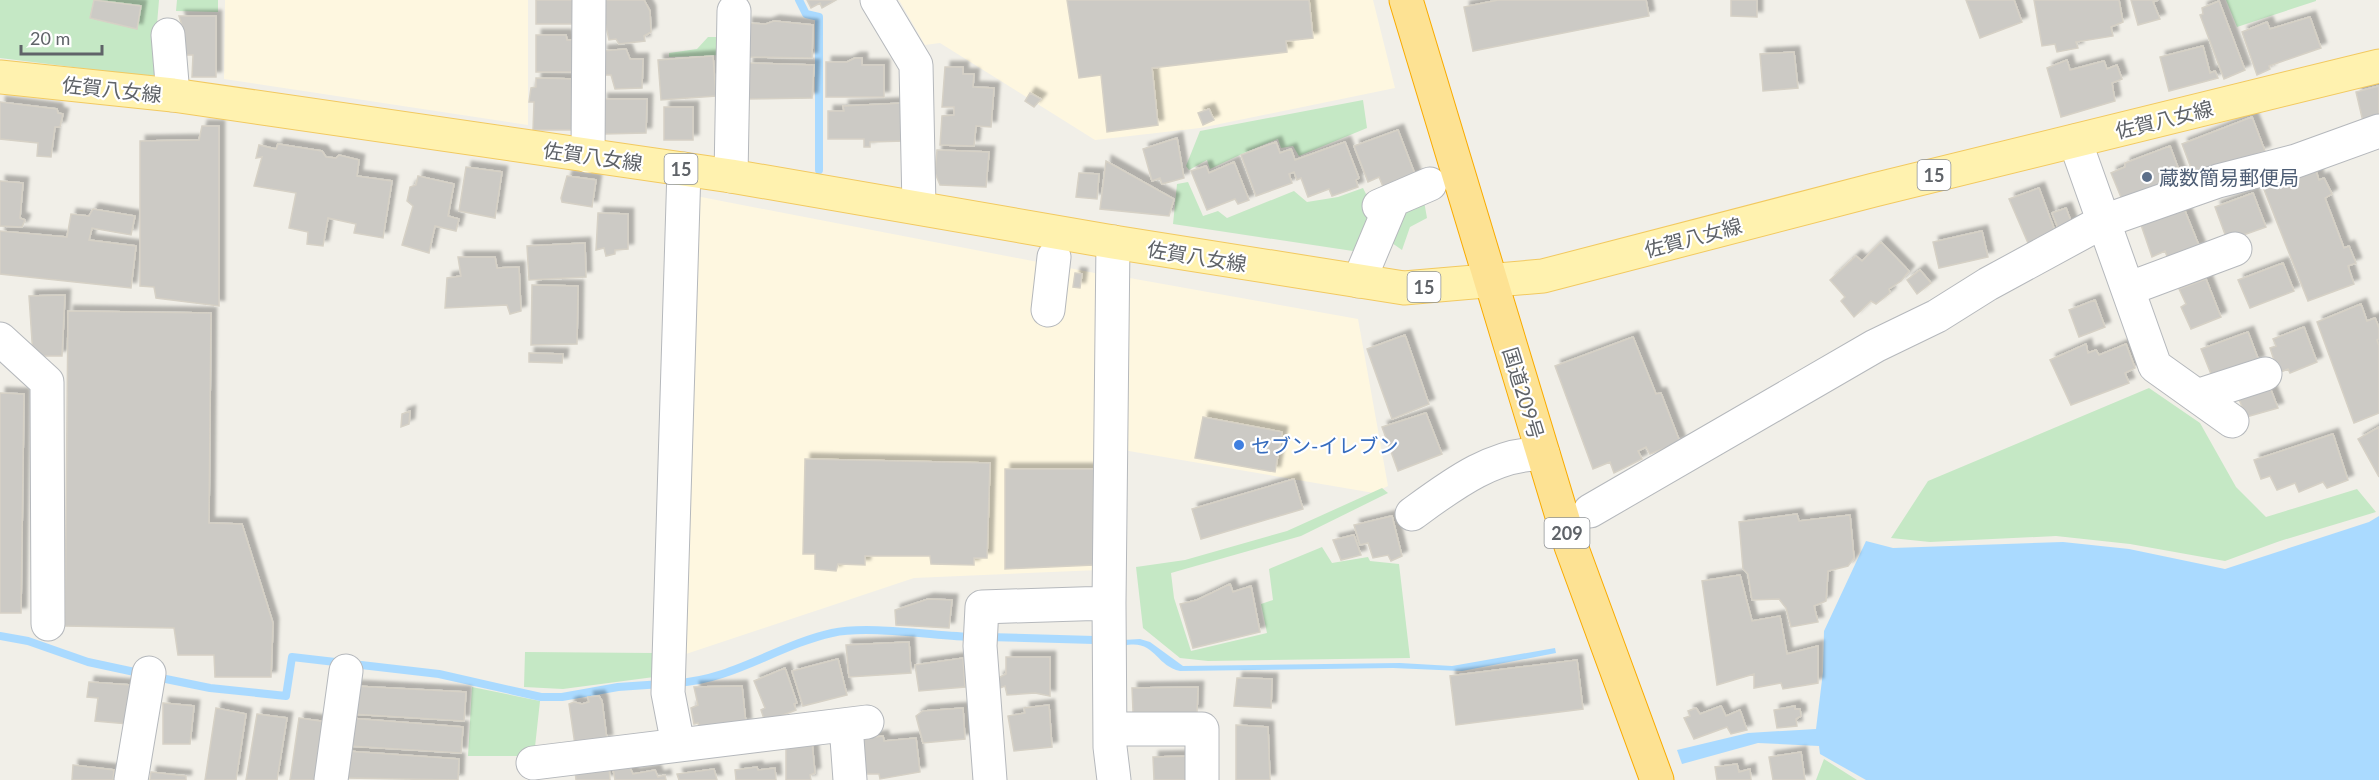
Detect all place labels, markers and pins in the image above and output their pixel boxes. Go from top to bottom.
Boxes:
place label: 蔵数簡易郵便局 [2159,165,2299,189]
marker: 蔵数簡易郵便局 [2140,170,2154,184]
place label: セブン-イレブン [1251,433,1398,457]
marker: セブン-イレブン [1232,438,1246,452]

